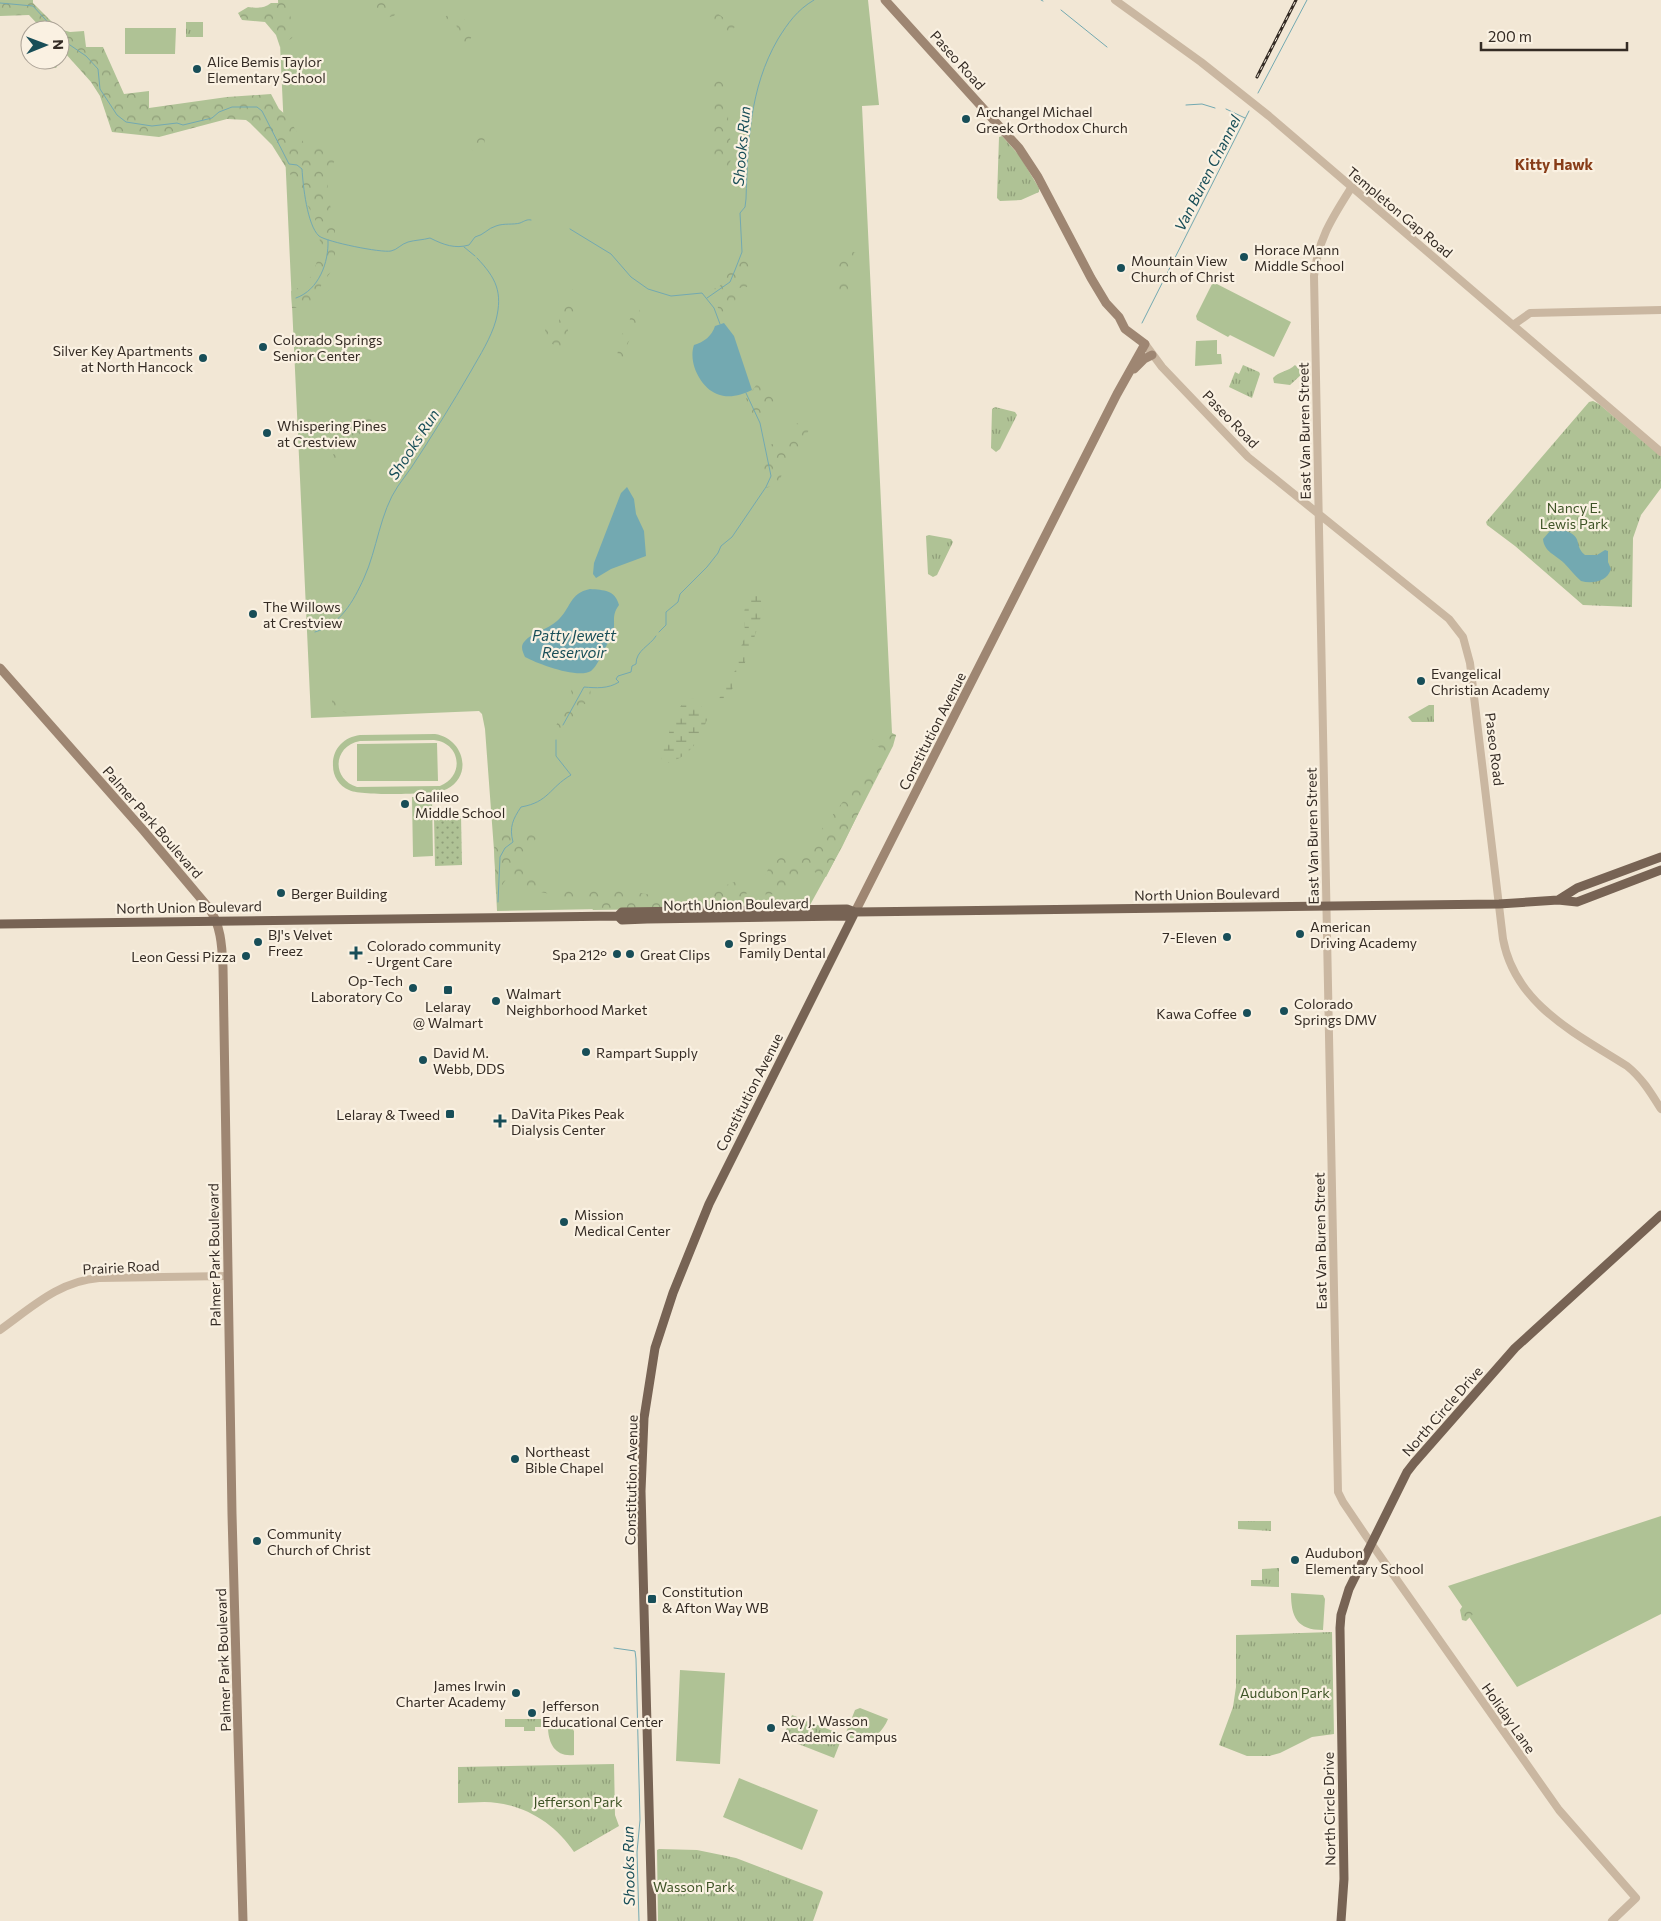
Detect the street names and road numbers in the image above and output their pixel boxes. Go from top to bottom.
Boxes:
street label: Paseo Road [927,27,989,93]
street label: Templeton Gap Road [1344,163,1456,261]
street label: East Van Buren Street [1294,362,1314,500]
street label: Paseo Road [1199,387,1263,451]
street label: Constitution Avenue [895,669,969,793]
street label: Paseo Road [1482,711,1508,787]
street label: Palmer Park Boulevard [100,762,206,882]
street label: East Van Buren Street [1302,767,1322,905]
street label: North Union Boulevard [1134,884,1280,904]
street label: North Union Boulevard [663,894,809,914]
street label: North Union Boulevard [116,897,262,917]
street label: Constitution Avenue [712,1030,786,1154]
street label: East Van Buren Street [1310,1172,1330,1310]
street label: Palmer Park Boulevard [204,1183,224,1327]
street label: Prairie Road [82,1256,160,1278]
street label: North Circle Drive [1398,1362,1486,1460]
street label: Constitution Avenue [621,1415,641,1545]
street label: Palmer Park Boulevard [212,1588,234,1732]
street label: Holiday Lane [1479,1680,1539,1756]
street label: North Circle Drive [1320,1752,1338,1866]

